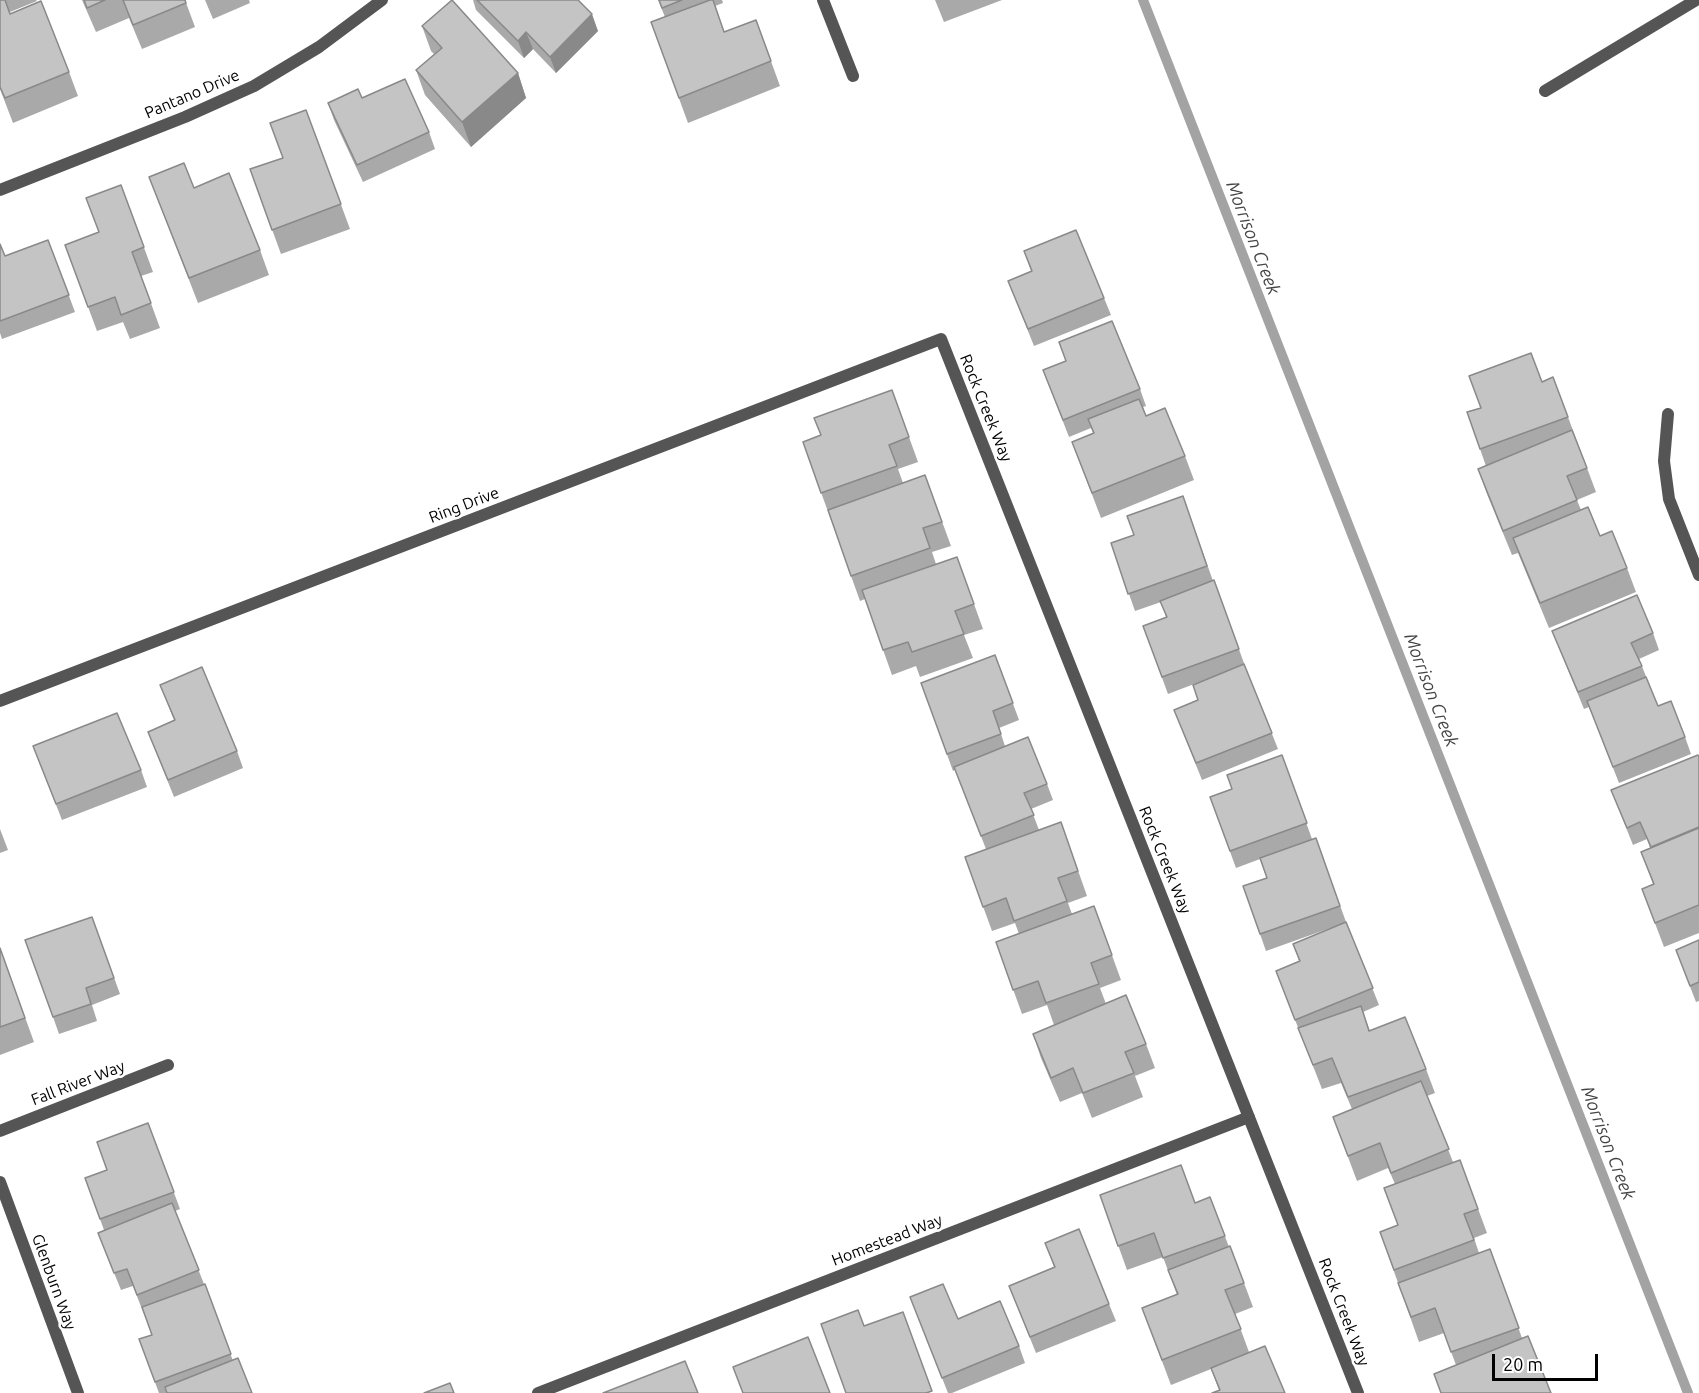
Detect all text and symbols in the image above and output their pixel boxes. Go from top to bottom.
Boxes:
street label: Pantano Drive [142,65,242,123]
water label: Morrison Creek [1221,178,1285,298]
street label: Rock Creek Way [956,351,1016,465]
street label: Ring Drive [426,483,502,527]
water label: Morrison Creek [1399,630,1463,750]
street label: Rock Creek Way [1135,803,1195,917]
street label: Fall River Way [29,1056,127,1110]
water label: Morrison Creek [1576,1083,1640,1203]
street label: Homestead Way [829,1210,945,1270]
street label: Glenburn Way [28,1231,80,1333]
street label: Rock Creek Way [1315,1255,1373,1369]
scale bar [1495,1342,1602,1380]
text: 20 m [1503,1354,1543,1374]

